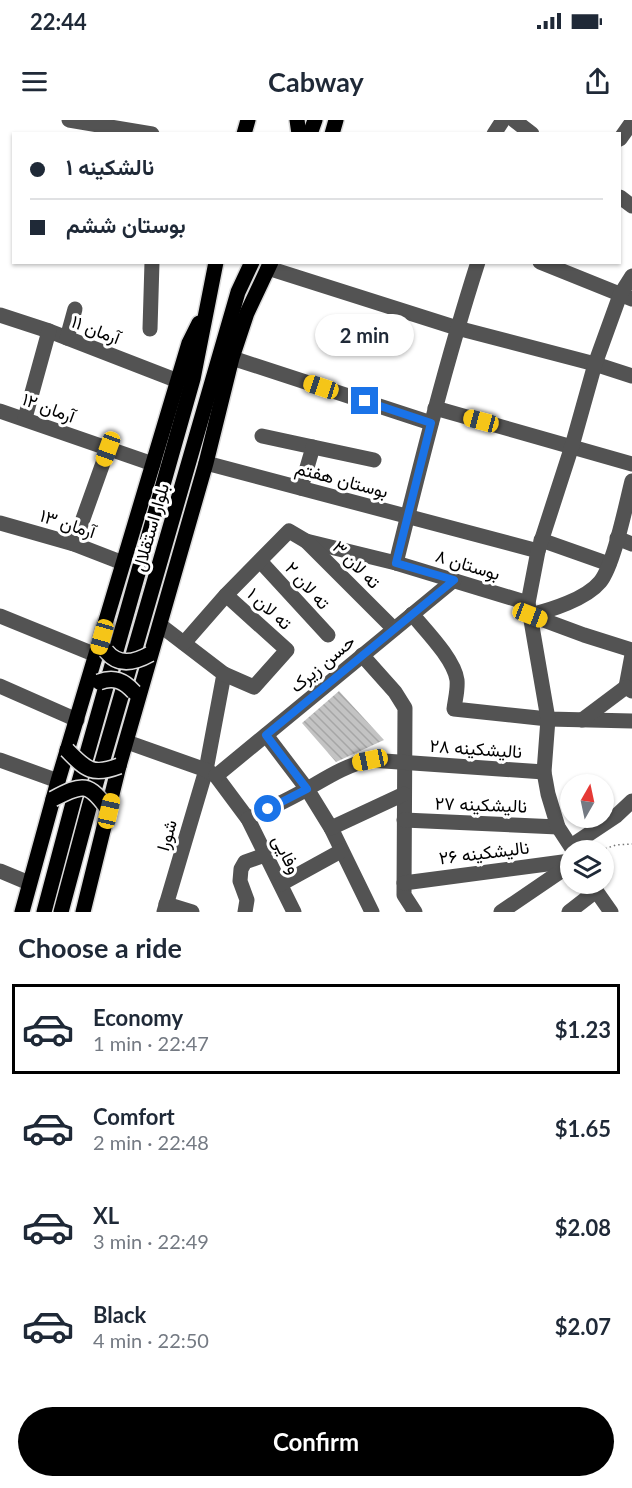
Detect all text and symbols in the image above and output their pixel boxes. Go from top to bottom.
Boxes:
text: 22:44 [30,8,87,35]
icon: menu [18,65,51,98]
text: Cabway [268,65,364,98]
icon: share [581,65,614,98]
text: نالشکینه ۱ [66,153,154,180]
text: بوستان ششم [66,211,186,238]
street label: آرمان ۱۱ [68,310,125,350]
callout: 2 min [316,314,415,356]
text: 2 min [340,323,389,347]
car [301,373,341,401]
street label: آرمان ۱۲ [19,387,80,428]
route end [351,387,378,414]
car [461,408,501,434]
car [93,429,123,469]
street label: بوستان هفتم [293,456,391,504]
street label: بلوار استقلال [127,480,174,574]
street label: آرمان ۱۳ [37,504,100,544]
street label: ته لان ۳ [328,535,386,593]
street label: بوستان ۸ [433,544,503,585]
street label: ته لان ۲ [281,557,335,613]
street label: ته لان ۱ [243,582,297,634]
car [510,600,550,630]
car [88,617,116,657]
street label: حسن زیرک [285,629,360,697]
street label: نالیشکینه ۲۸ [429,734,523,762]
car [351,747,389,773]
north arrow [560,774,614,828]
map controls [560,774,614,894]
car [96,791,122,831]
street label: نالیشکینه ۲۷ [434,791,528,817]
route start [254,795,281,822]
street label: شورا [151,817,182,853]
street label: وفایی [267,831,306,878]
street label: نالیشکینه ۲۶ [438,836,530,868]
button: layers [560,840,614,894]
text: Choose a ride [18,931,182,964]
icon: car [21,1002,75,1056]
text: Economy [93,1004,183,1031]
text: $1.23 [555,1016,611,1043]
text: 1 min · 22:47 [93,1031,209,1055]
icon: car [21,1101,75,1155]
text: Comfort [93,1103,175,1130]
text: $1.65 [555,1115,611,1142]
text: 2 min · 22:48 [93,1130,209,1154]
icon: car [21,1200,75,1254]
text: XL [93,1202,119,1229]
text: $2.08 [555,1214,611,1241]
text: 3 min · 22:49 [93,1229,209,1253]
icon: car [21,1299,75,1353]
text: Black [93,1301,146,1328]
text: $2.07 [555,1313,611,1340]
text: 4 min · 22:50 [93,1328,209,1352]
button: Confirm [18,1407,614,1476]

